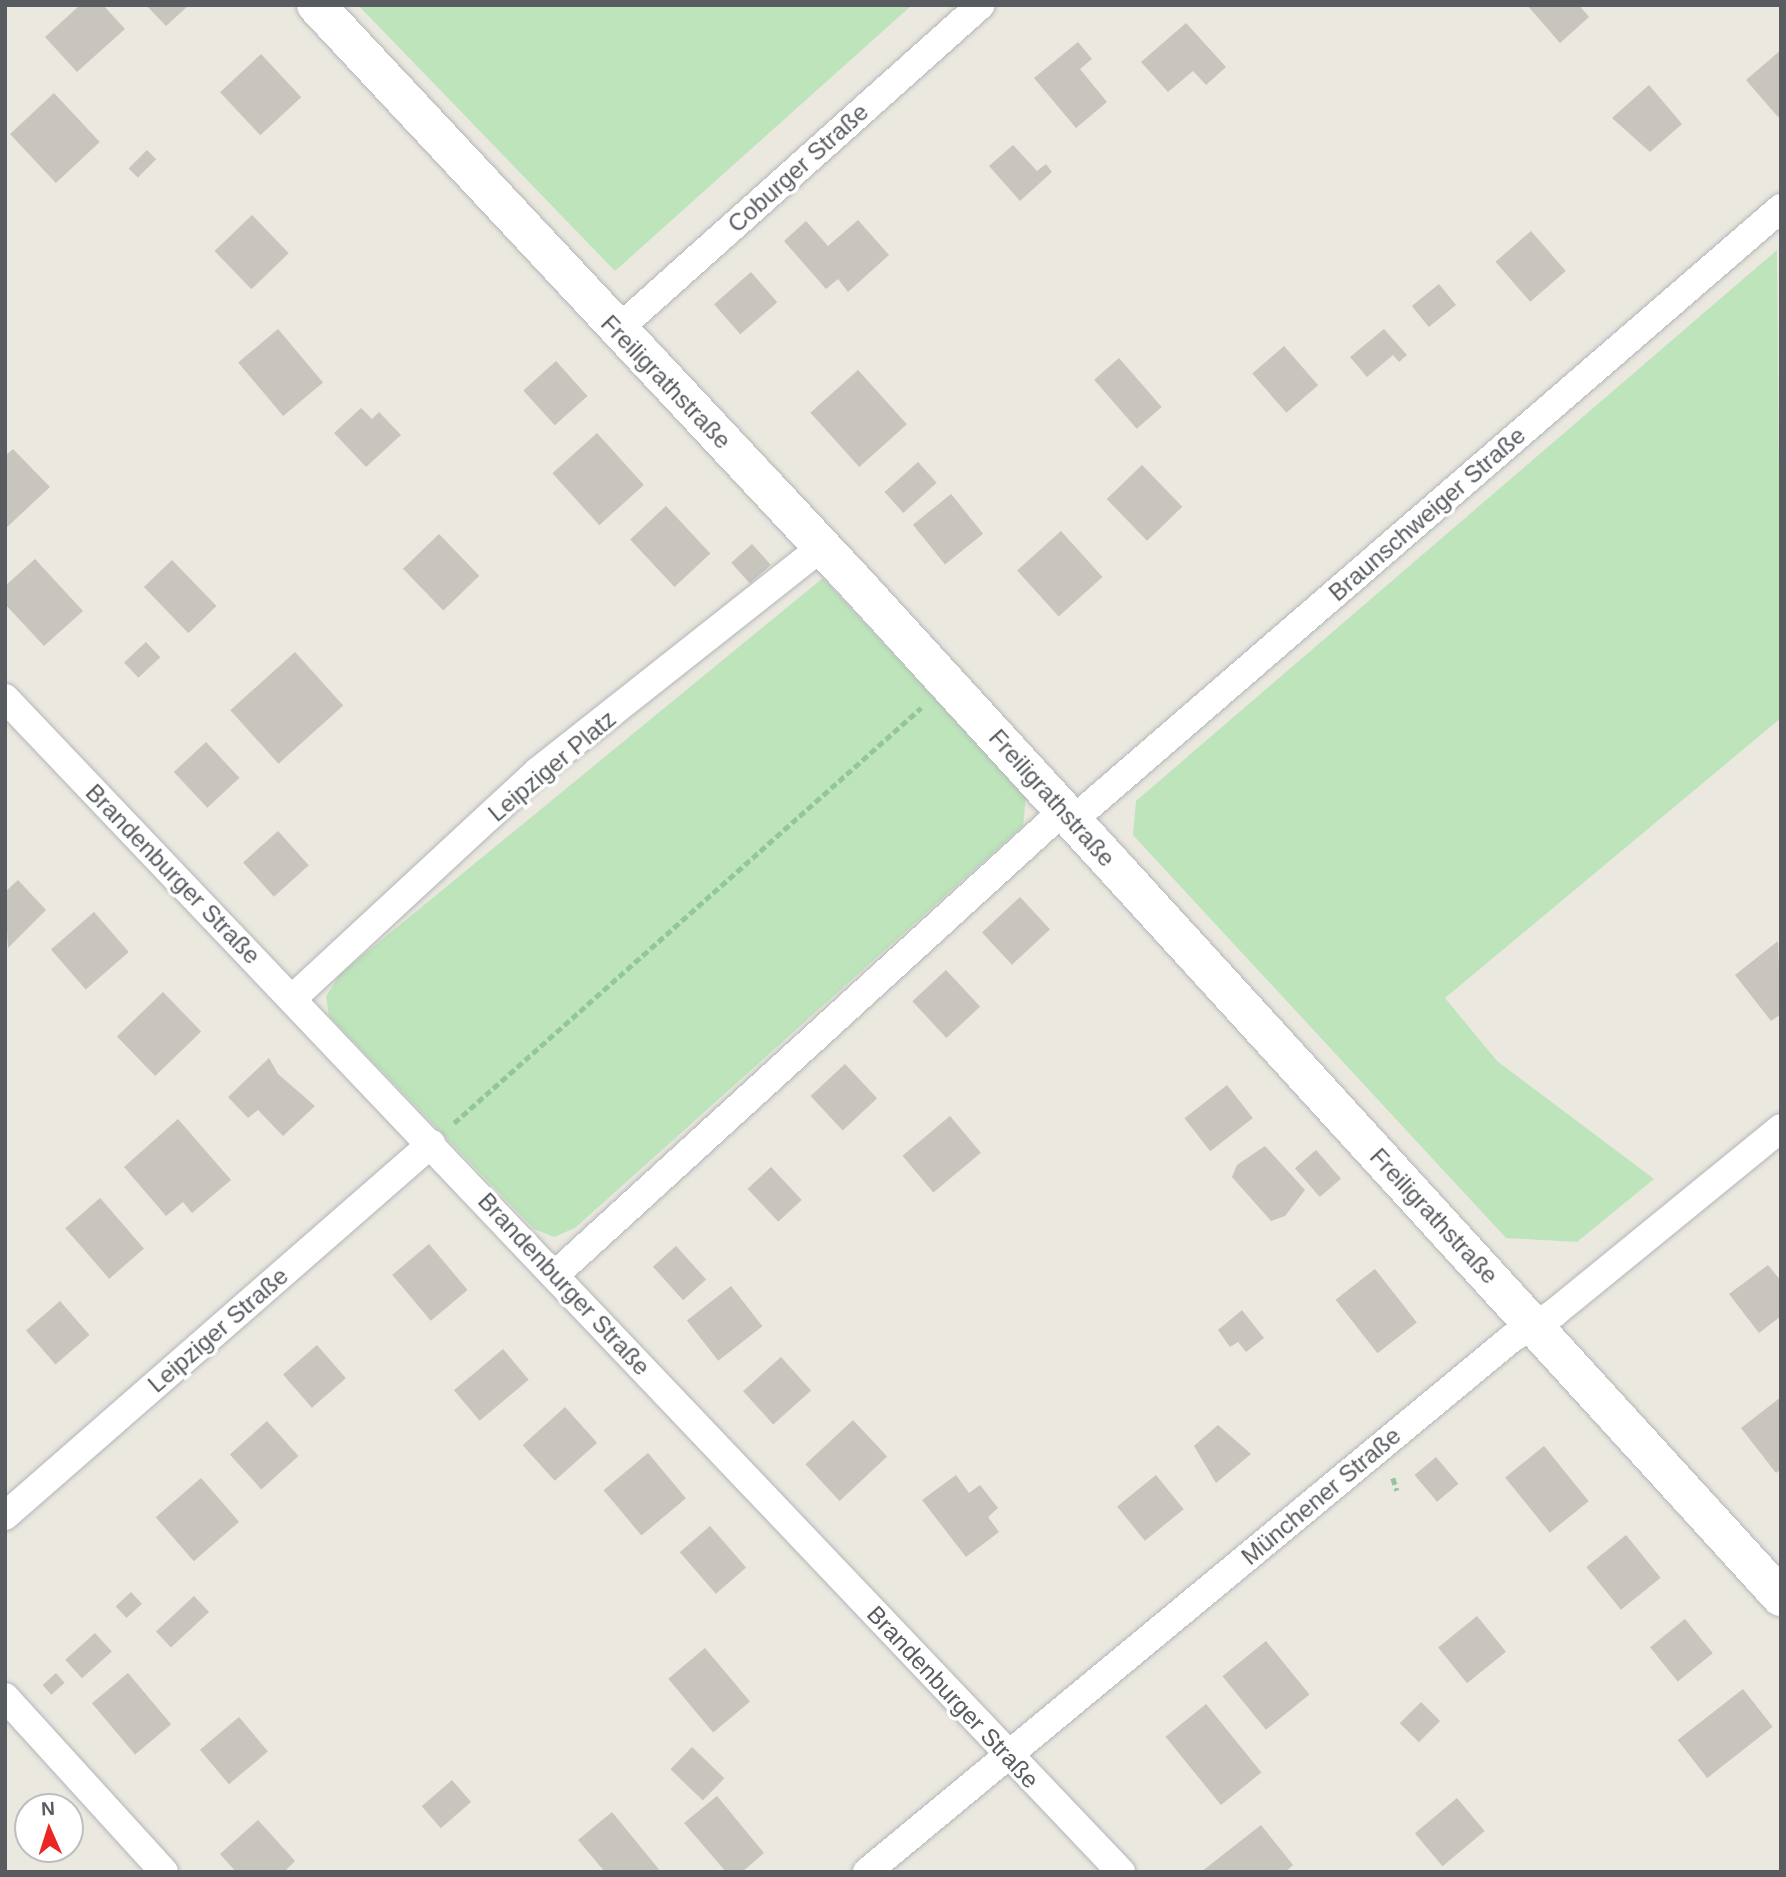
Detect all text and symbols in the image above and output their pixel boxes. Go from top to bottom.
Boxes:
street label: Coburger Straße [722,97,874,239]
street label: Freiligrathstraße [595,309,737,455]
street label: Braunschweiger Straße [1323,421,1531,607]
street label: Leipziger Platz [482,704,622,828]
street label: Freiligrathstraße [983,723,1121,873]
street label: Brandenburger Straße [80,778,266,970]
street label: Freiligrathstraße [1364,1142,1504,1290]
street label: Brandenburger Straße [472,1187,656,1381]
street label: Leipziger Straße [142,1261,294,1399]
street label: Münchener Straße [1236,1421,1406,1571]
street label: Brandenburger Straße [861,1600,1045,1794]
north arrow [14,1793,84,1863]
text: N [41,1798,55,1819]

